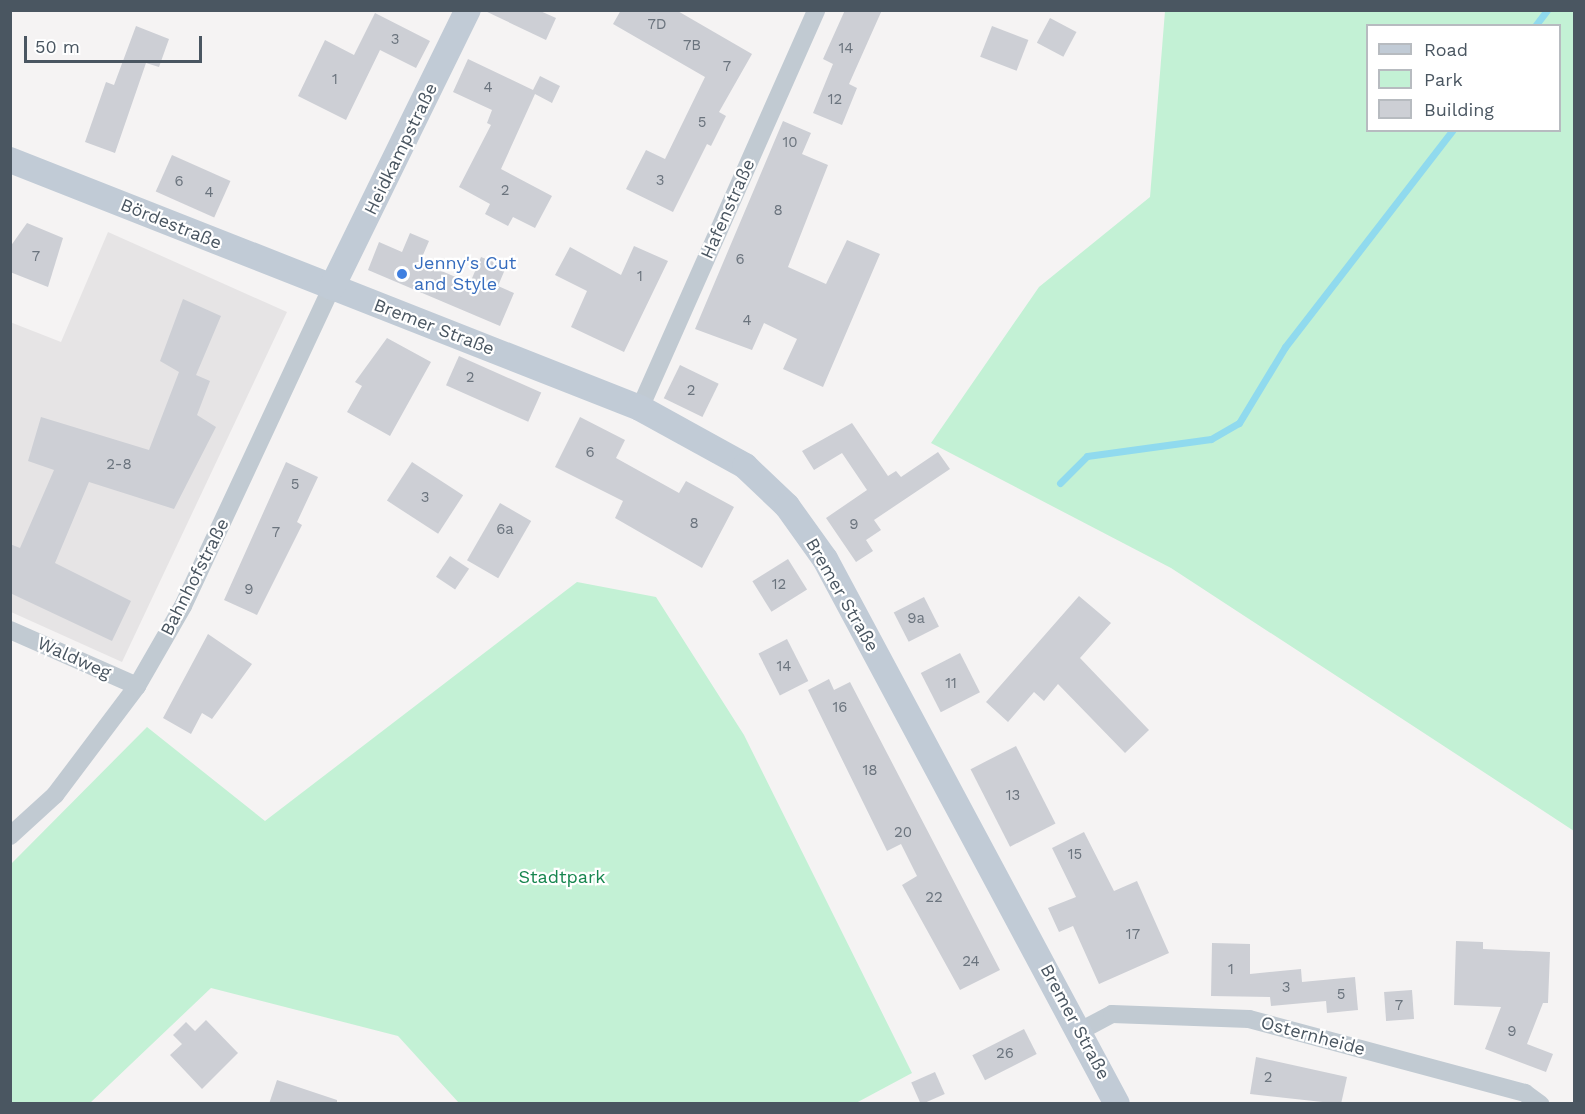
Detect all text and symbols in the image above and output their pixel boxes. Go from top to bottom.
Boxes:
house number: 7D [647,16,667,34]
scale bar [27,24,206,62]
legend [1366,24,1561,132]
house number: 3 [391,31,399,49]
text: 50 m [35,36,80,57]
house number: 7B [683,37,701,55]
text: Road [1424,39,1468,60]
house number: 14 [838,40,854,58]
house number: 7 [723,58,731,76]
text: Park [1424,69,1463,90]
house number: 1 [332,71,338,89]
house number: 4 [483,79,493,97]
street label: Heidkampstraße [360,80,442,218]
house number: 12 [828,91,842,109]
text: Building [1424,99,1494,120]
house number: 5 [698,114,706,132]
house number: 10 [782,134,798,152]
street label: Hafenstraße [696,156,760,262]
house number: 3 [656,172,664,190]
house number: 6 [174,173,184,191]
house number: 2 [501,182,509,200]
house number: 4 [204,184,214,202]
street label: Bördestraße [117,194,225,254]
house number: 8 [773,202,783,220]
house number: 7 [32,248,40,266]
house number: 6 [735,251,745,269]
place label: Jenny's Cut and Style [414,253,516,296]
marker: Jenny's Cut and Style [395,267,409,281]
house number: 1 [637,268,643,286]
street label: Bremer Straße [370,294,498,360]
house number: 4 [742,312,752,330]
house number: 2 [466,369,474,387]
house number: 2 [687,382,695,400]
house number: 6 [585,444,595,462]
house number: 2-8 [106,456,132,474]
house number: 5 [291,476,299,494]
house number: 3 [421,489,429,507]
street label: Bahnhofstraße [156,515,234,639]
house number: 8 [689,515,699,533]
house number: 9 [849,516,859,534]
house number: 6a [496,521,514,539]
house number: 7 [272,524,280,542]
street label: Bremer Straße [801,534,883,656]
house number: 12 [772,576,786,594]
house number: 9 [244,581,254,599]
house number: 9a [907,610,925,628]
street label: Waldweg [34,632,114,684]
house number: 14 [776,658,792,676]
house number: 11 [945,675,957,693]
house number: 16 [833,699,847,717]
house number: 18 [862,762,878,780]
house number: 13 [1006,787,1020,805]
house number: 20 [894,824,912,842]
house number: 15 [1068,846,1082,864]
park label: Stadtpark [518,866,606,888]
house number: 22 [925,889,943,907]
house number: 17 [1126,926,1140,944]
house number: 24 [962,953,980,971]
street label: Bremer Straße [1035,960,1115,1084]
house number: 1 [1228,961,1234,979]
house number: 3 [1282,979,1290,997]
house number: 5 [1337,986,1345,1004]
house number: 7 [1395,997,1403,1015]
street label: Osternheide [1258,1012,1368,1060]
house number: 9 [1507,1023,1517,1041]
house number: 26 [996,1045,1014,1063]
house number: 2 [1264,1069,1272,1087]

